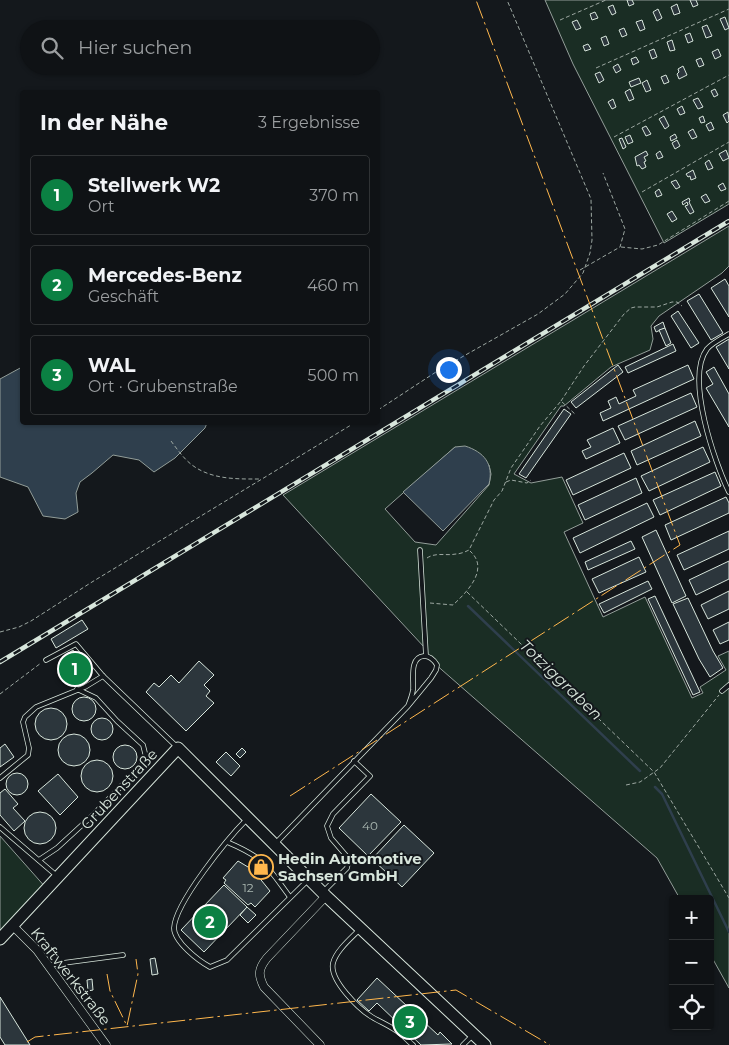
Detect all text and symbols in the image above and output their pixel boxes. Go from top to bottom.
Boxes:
search box [20,20,380,75]
icon: search [38,34,66,62]
text: Hier suchen [78,36,192,59]
text: In der Nähe [40,110,168,135]
text: 3 Ergebnisse [258,113,360,132]
text: Stellwerk W2 [88,174,220,197]
text: 1 [54,186,60,205]
text: 370 m [309,186,359,205]
text: Ort [88,197,115,216]
text: Mercedes-Benz [88,264,242,287]
text: 2 [52,276,62,295]
text: 460 m [307,276,359,295]
text: Geschäft [88,287,159,306]
text: WAL [88,354,135,377]
your location [436,357,462,383]
text: 3 [52,366,62,385]
text: 500 m [308,366,359,385]
text: Ort · Grubenstraße [88,377,238,396]
water label: Totziggraben [516,636,606,724]
pin: 1 [59,650,91,688]
street label: Grubenstraße [77,745,161,833]
house number: 40 [362,818,378,833]
place label: Hedin Automotive Sachsen GmbH [278,849,422,885]
shop icon: Hedin Automotive Sachsen GmbH [248,854,274,880]
house number: 12 [242,880,254,895]
map controls [669,895,714,1030]
button: + [669,895,714,940]
pin: 2 [194,903,226,941]
street label: Kraftwerkstraße [27,923,115,1029]
button: − [669,940,714,985]
button: locate [669,985,714,1030]
pin: 3 [394,1003,426,1041]

